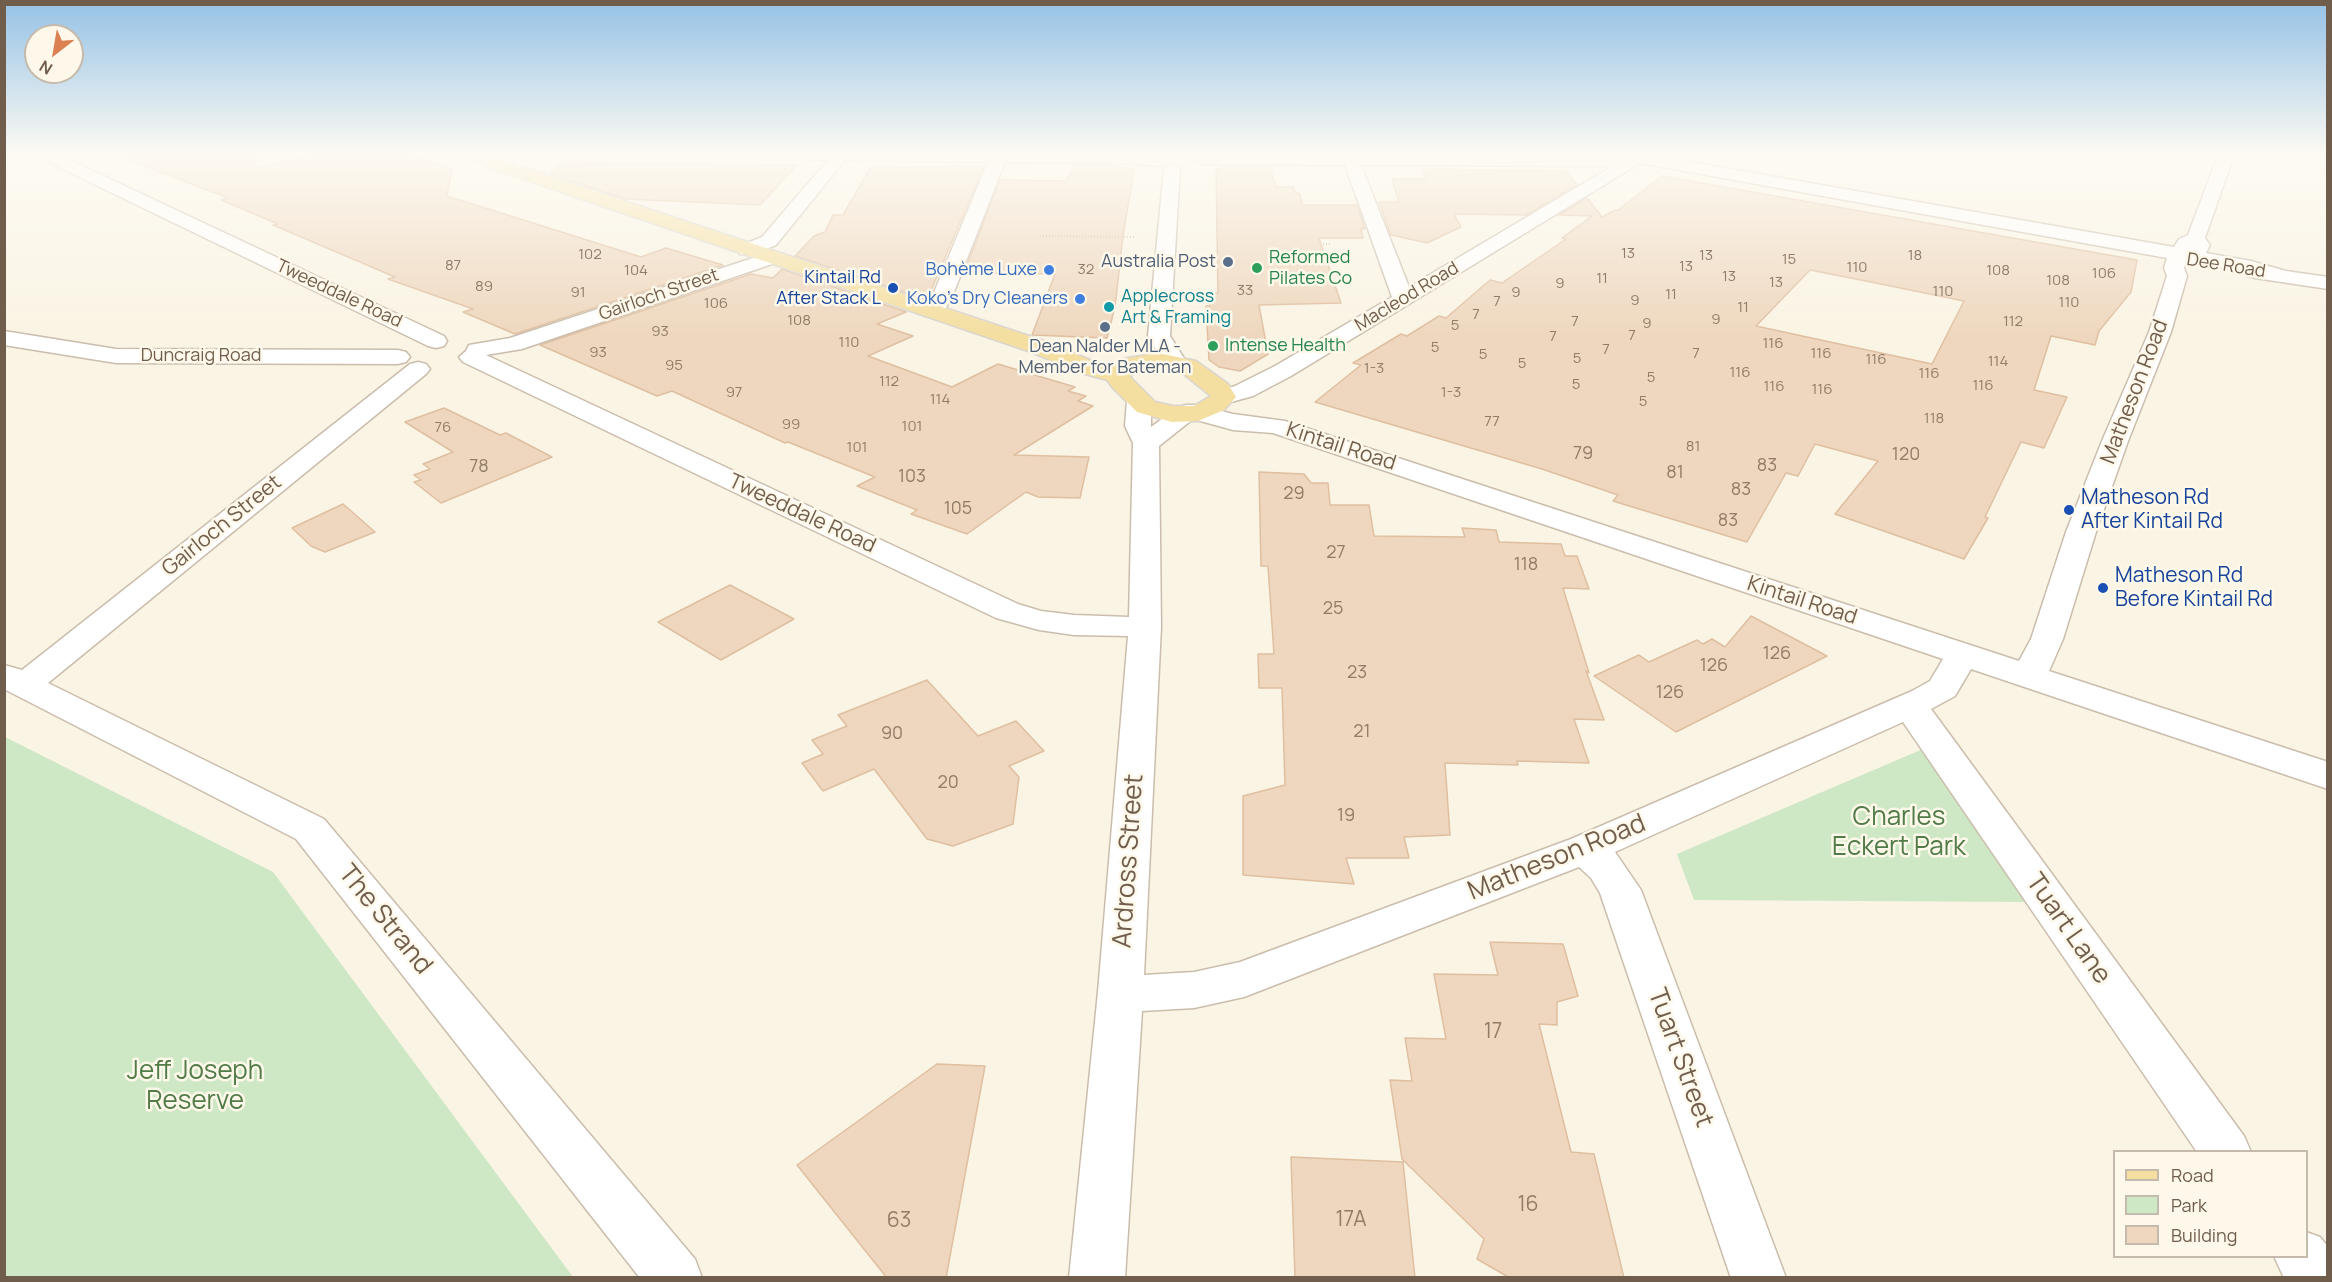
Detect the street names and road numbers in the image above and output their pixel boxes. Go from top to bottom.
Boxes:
street label: Dee Road [2185,249,2267,283]
street label: Tweeddale Road [273,255,405,333]
street label: Macleod Road [1351,258,1463,336]
street label: Gairloch Street [596,264,722,326]
street label: Matheson Road [2096,316,2174,468]
street label: Duncraig Road [141,345,261,367]
street label: Kintail Road [1283,417,1399,477]
street label: Tweeddale Road [725,469,879,559]
street label: Gairloch Street [157,470,287,582]
street label: Kintail Road [1744,571,1860,631]
street label: Ardross Street [1107,773,1151,949]
street label: Matheson Road [1464,808,1650,908]
street label: The Strand [331,859,439,981]
street label: Tuart Lane [2019,868,2117,990]
street label: Tuart Street [1640,984,1720,1132]

